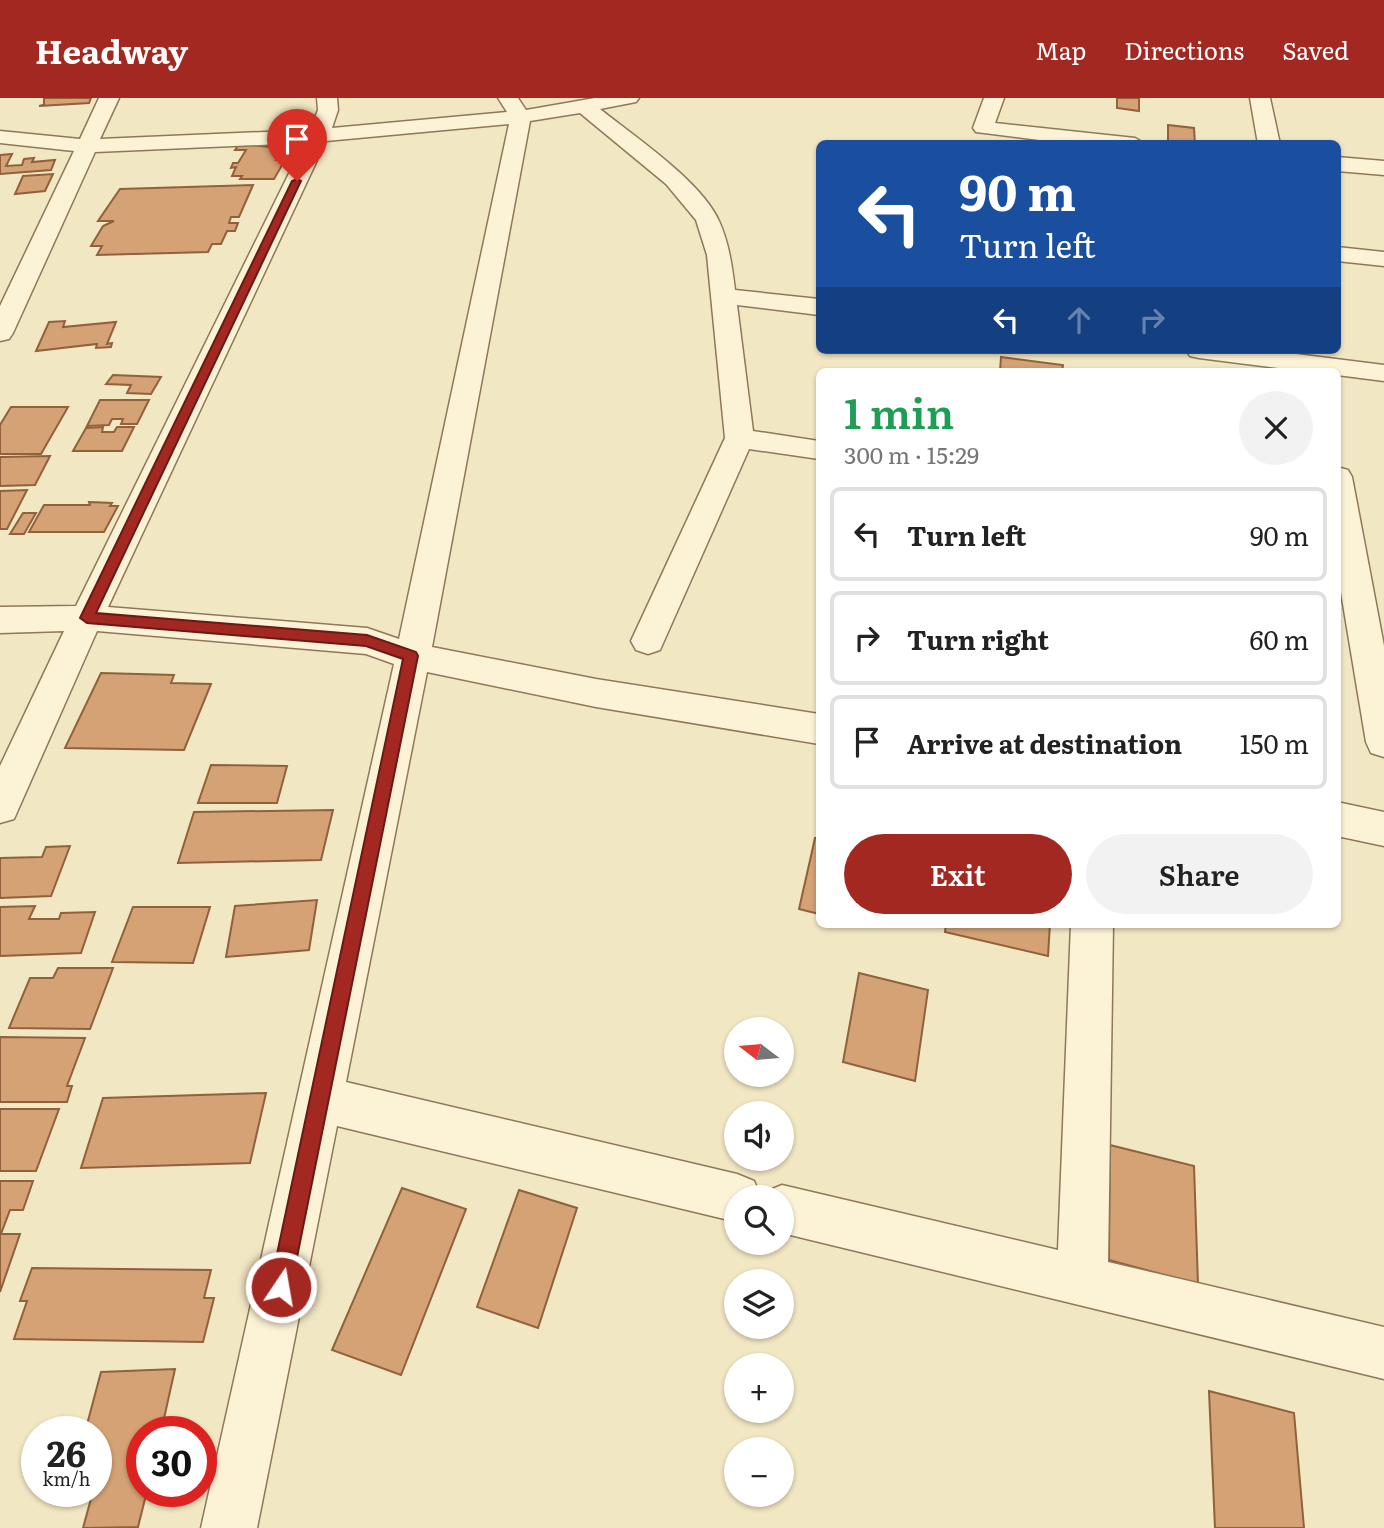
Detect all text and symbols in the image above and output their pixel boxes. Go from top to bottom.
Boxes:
text: Headway [35,25,188,74]
text: Map [1035,32,1086,67]
text: Directions [1124,32,1244,67]
text: Saved [1282,32,1349,67]
pin [267,109,327,181]
icon: arrive [278,120,316,158]
text: 90 m [959,153,1076,226]
icon: left [844,168,935,259]
text: Turn left [959,220,1096,268]
icon: left [987,301,1025,339]
icon: ahead [1060,301,1098,339]
icon: right [1133,301,1171,339]
text: 1 min [844,380,954,442]
button: close [1239,391,1313,465]
text: 300 m · 15:29 [844,437,979,471]
icon: left [848,515,886,553]
text: Turn left [907,515,1026,554]
text: 90 m [1250,515,1309,554]
icon: right [848,619,886,657]
text: Turn right [907,619,1049,658]
text: 60 m [1250,619,1309,658]
icon: arrive [848,723,886,761]
text: Arrive at destination [907,723,1182,762]
text: 150 m [1240,723,1309,762]
button: Exit [844,834,1072,914]
button: Share [1086,834,1313,914]
north arrow [724,1017,794,1087]
map controls [724,1017,794,1507]
button: sound [724,1101,794,1171]
button: search [724,1185,794,1255]
position arrow [244,1250,318,1324]
button: layers [724,1269,794,1339]
button: + [724,1353,794,1423]
speed limit sign: 30 [126,1416,217,1507]
text: 26 [47,1426,86,1478]
button: − [724,1437,794,1507]
text: km/h [43,1465,90,1492]

